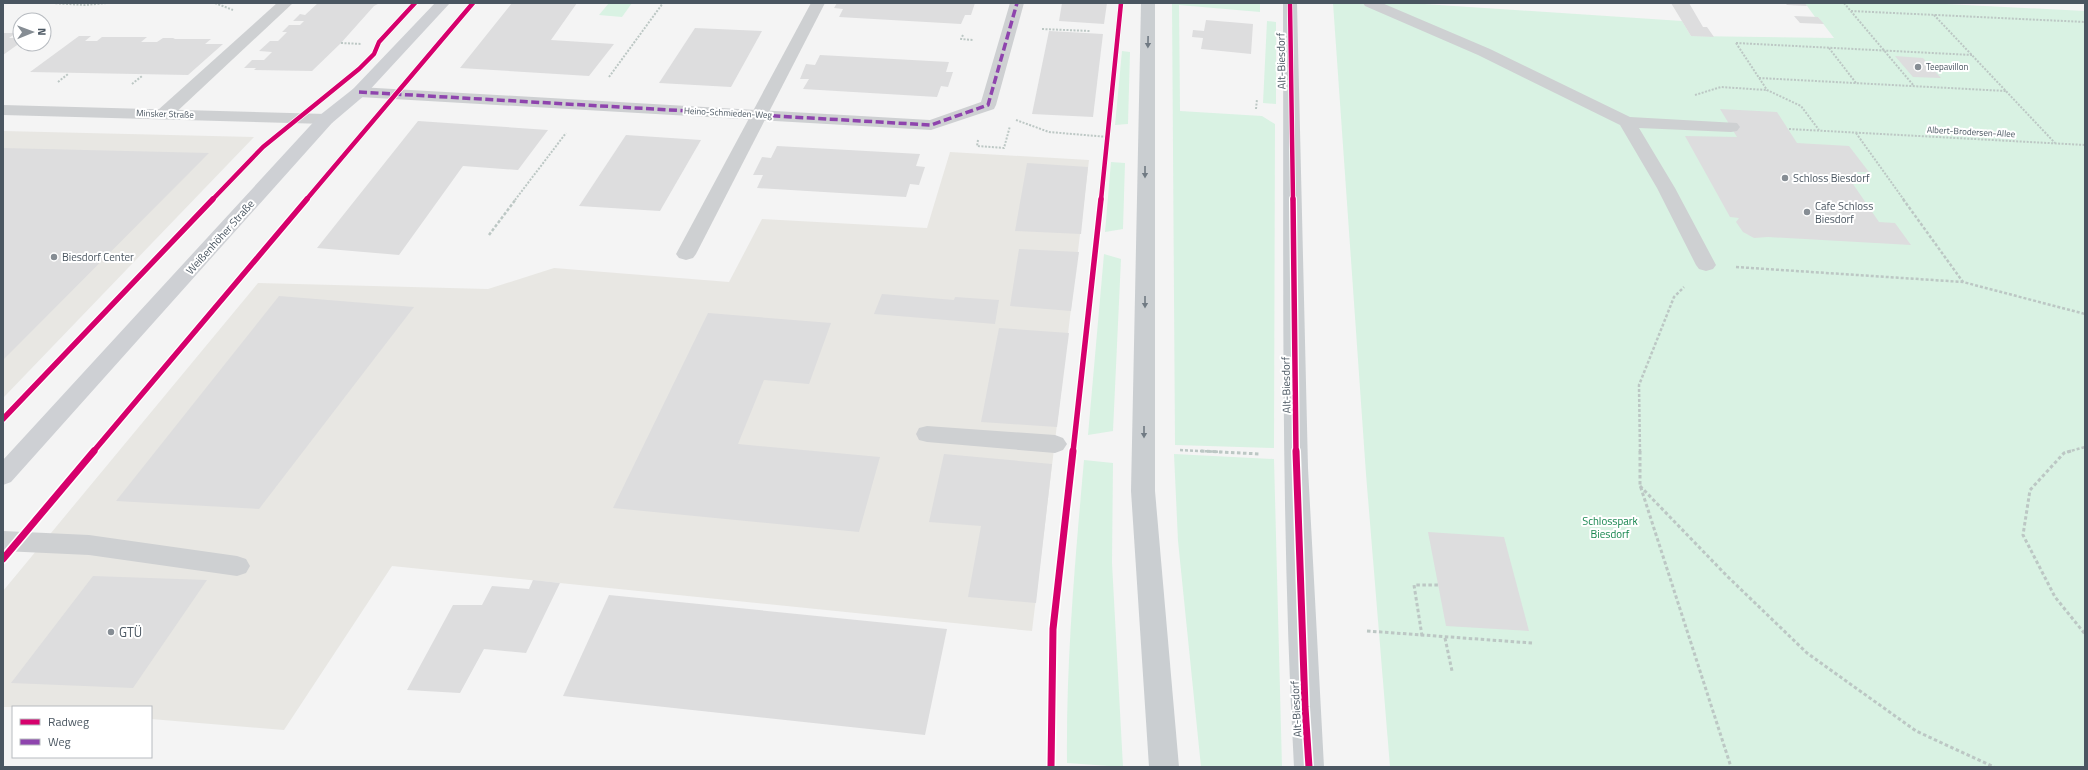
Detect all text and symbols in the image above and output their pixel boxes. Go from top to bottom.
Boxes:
north arrow [12,12,52,52]
text: N [34,28,50,36]
street label: Alt-Biesdorf [1273,32,1289,89]
one-way arrow [1144,36,1151,48]
place label: Teepavillon [1926,60,1968,73]
marker: Teepavillon [1913,62,1923,72]
street label: Heino-Schmieden-Weg [684,104,773,121]
street label: Minsker Straße [136,106,195,121]
street label: Albert-Brodersen-Allee [1926,123,2016,140]
one-way arrow [1142,166,1148,179]
place label: Schloss Biesdorf [1793,170,1870,186]
marker: Schloss Biesdorf [1780,173,1790,183]
street label: Weißenhöher Straße [182,196,258,278]
place label: Cafe Schloss Biesdorf [1815,198,1873,227]
marker: Cafe Schloss Biesdorf [1802,207,1812,217]
place label: Biesdorf Center [62,249,134,265]
marker: Biesdorf Center [49,252,59,262]
one-way arrow [1142,296,1148,309]
street label: Alt-Biesdorf [1278,356,1294,413]
one-way arrow [1141,426,1147,439]
park label: Schlosspark Biesdorf [1582,513,1639,542]
place label: GTÜ [119,622,142,642]
marker: GTÜ [106,627,116,637]
street label: Alt-Biesdorf [1287,680,1305,738]
legend [12,706,152,758]
text: Radweg [48,712,89,731]
text: Weg [48,732,71,751]

